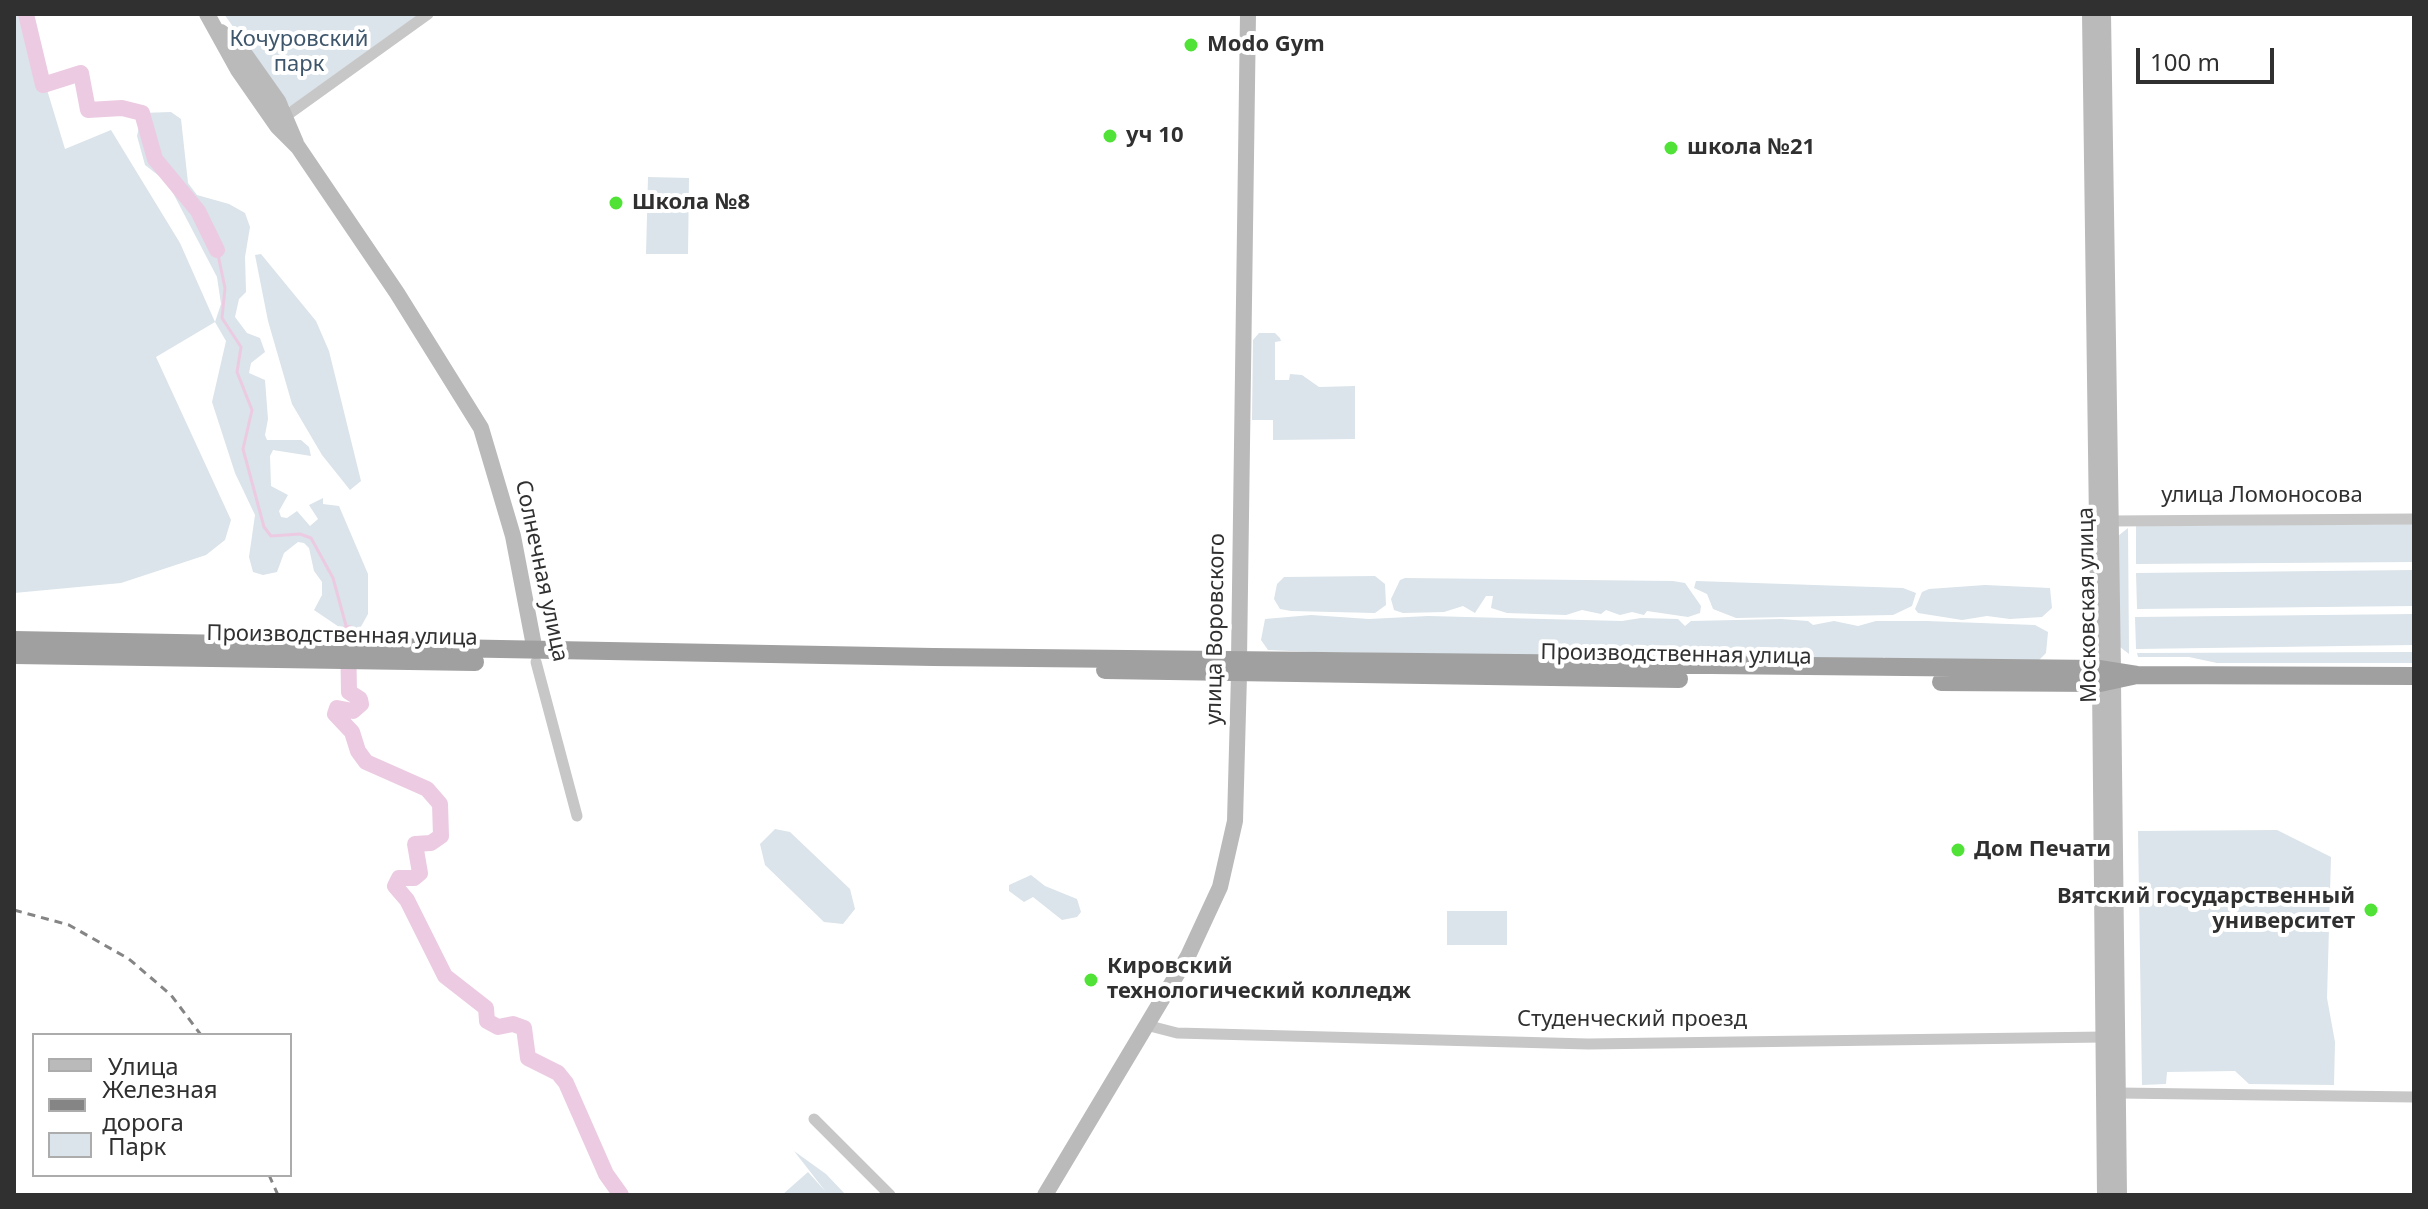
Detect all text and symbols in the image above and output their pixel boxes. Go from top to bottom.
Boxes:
park label: Кочуровский парк [229,27,369,78]
place label: Modo Gym [1207,32,1325,58]
scale bar [2140,32,2278,82]
marker: Modo Gym [1182,36,1200,54]
text: 100 m [2150,45,2220,78]
place label: уч 10 [1126,123,1183,149]
marker: уч 10 [1101,127,1119,145]
place label: школа №21 [1687,135,1815,161]
marker: школа №21 [1662,139,1680,157]
place label: Школа №8 [632,190,750,216]
marker: Школа №8 [607,194,625,212]
street label: Солнечная улица [509,478,573,664]
street label: улица Ломоносова [2161,483,2363,509]
street label: Московская улица [2073,507,2103,703]
street label: улица Воровского [1201,533,1231,725]
street label: Производственная улица [206,620,478,652]
street label: Производственная улица [1540,639,1812,671]
place label: Дом Печати [1974,837,2111,863]
marker: Дом Печати [1949,841,1967,859]
place label: Вятский государственный университет [2057,884,2355,936]
marker: Вятский государственный университет [2362,901,2380,919]
place label: Кировский технологический колледж [1107,954,1411,1006]
marker: Кировский технологический колледж [1082,971,1100,989]
street label: Студенческий проезд [1517,1007,1747,1033]
legend [32,1033,292,1177]
text: Улица [108,1049,179,1082]
text: Железная дорога [102,1072,218,1138]
text: Парк [108,1129,166,1162]

